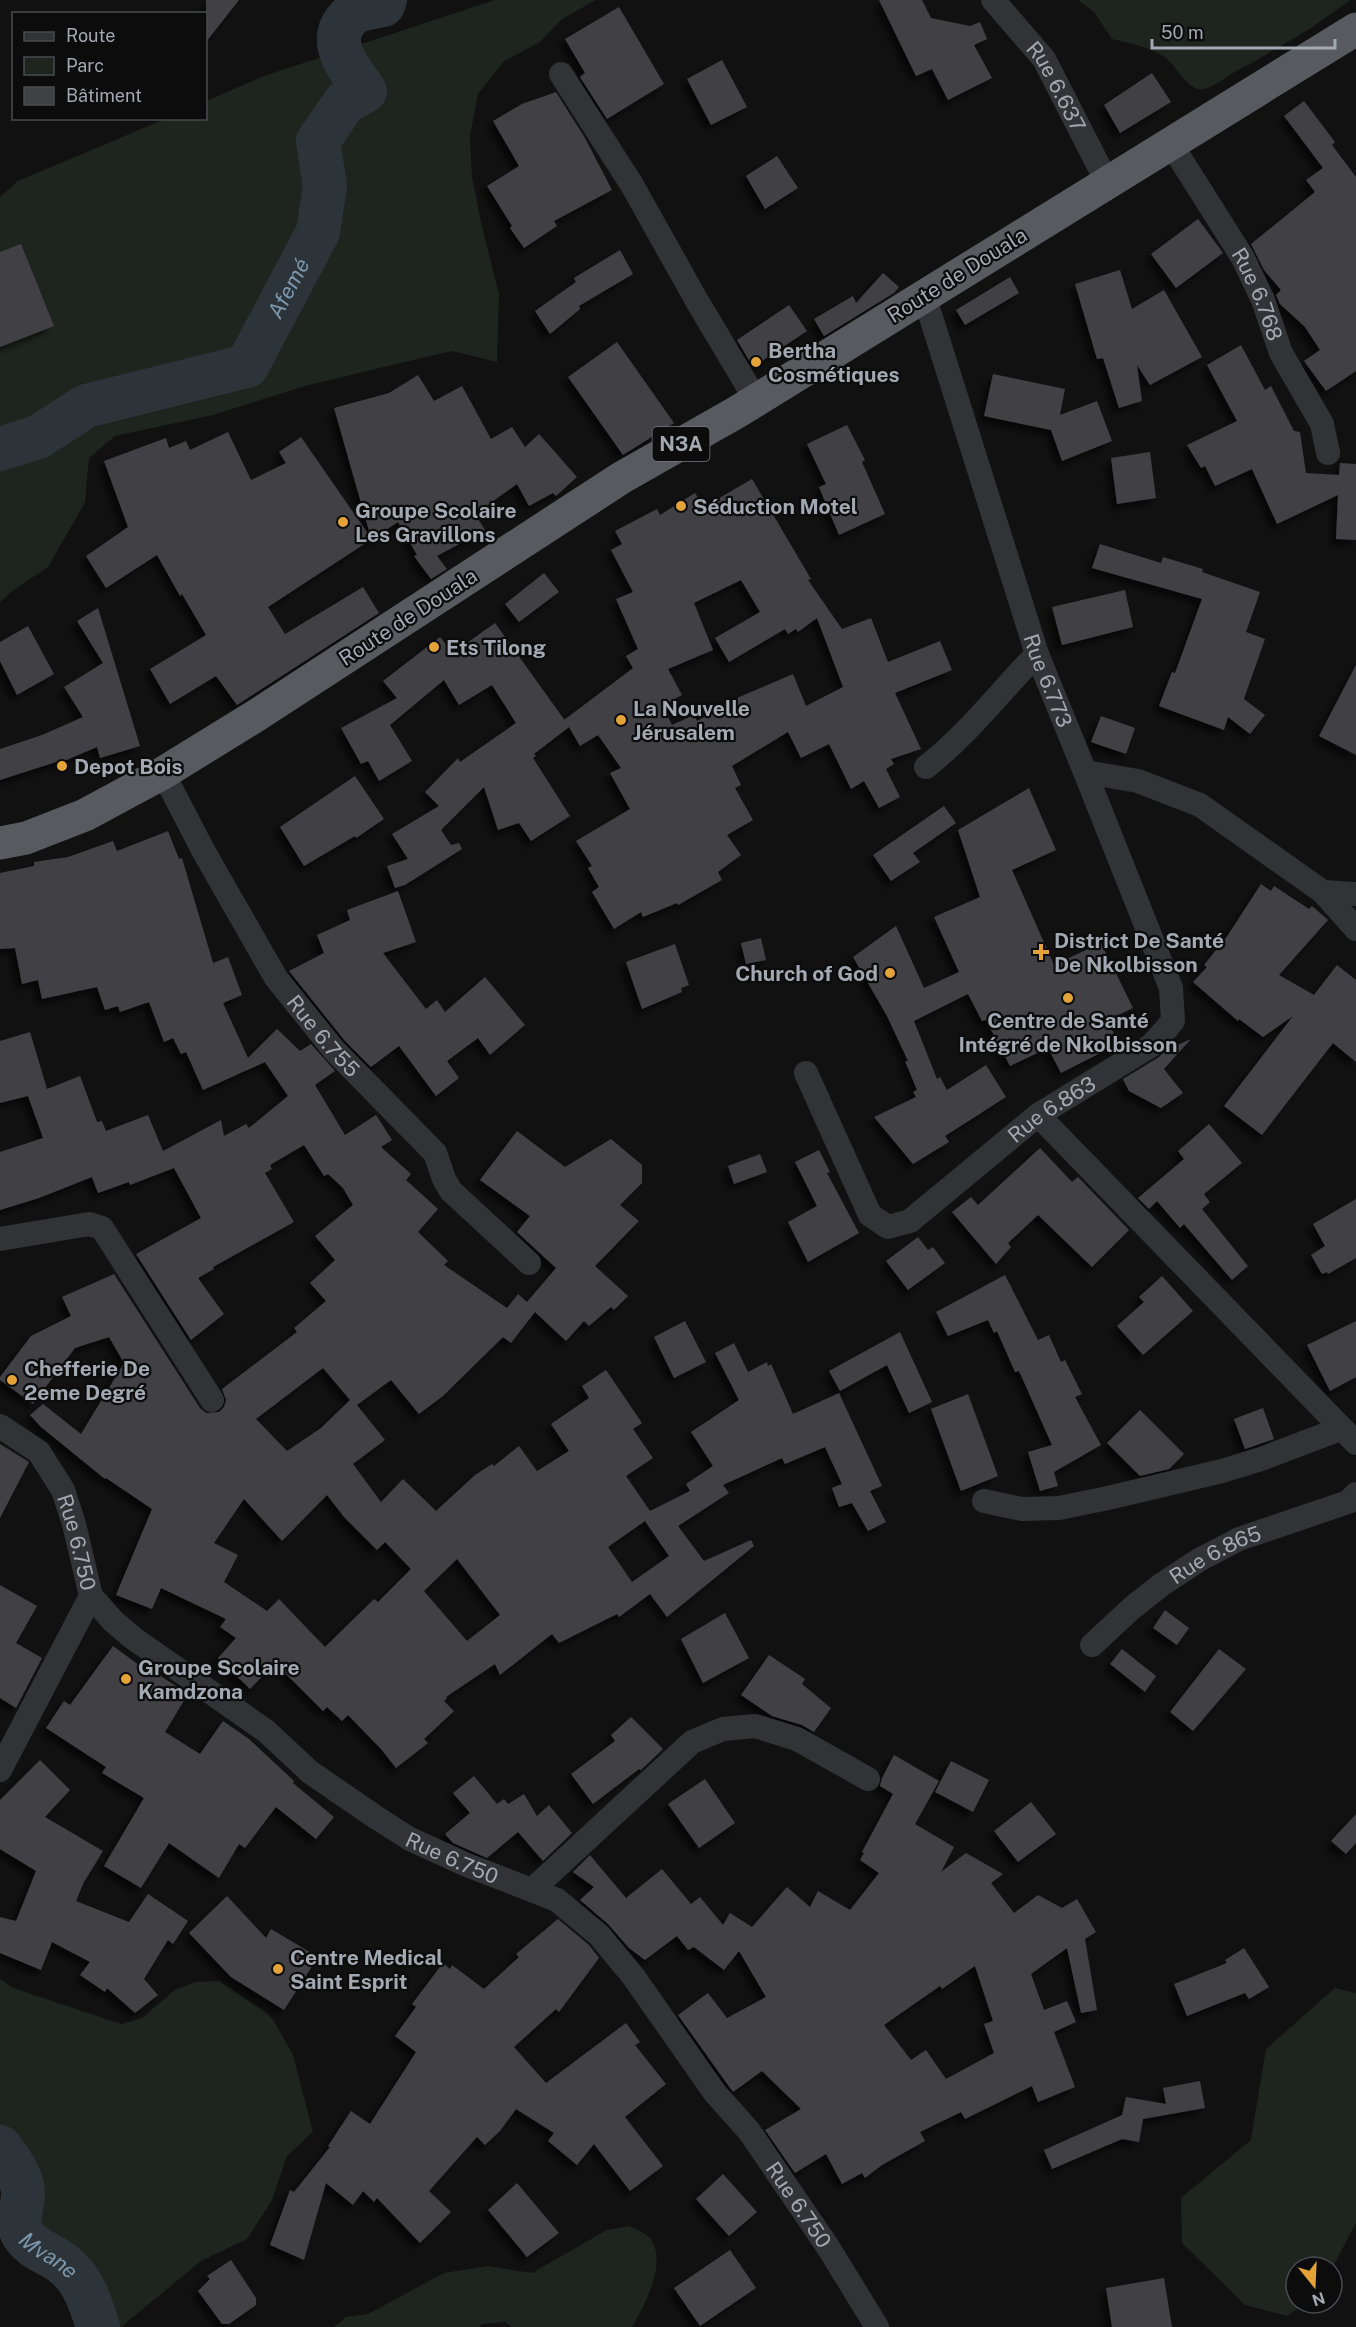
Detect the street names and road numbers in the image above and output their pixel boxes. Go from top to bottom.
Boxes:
street label: Rue 6.637 [1022,36,1091,136]
street label: Route de Douala [883,222,1031,328]
street label: Rue 6.768 [1227,243,1288,344]
road number: N3A [652,427,710,461]
street label: Route de Douala [334,563,482,671]
street label: Rue 6.773 [1019,631,1078,731]
street label: Rue 6.755 [282,990,365,1082]
street label: Rue 6.863 [1003,1070,1100,1147]
street label: Rue 6.750 [53,1491,102,1593]
street label: Rue 6.865 [1164,1520,1264,1589]
street label: Rue 6.750 [402,1826,502,1889]
street label: Rue 6.750 [761,2157,837,2252]

